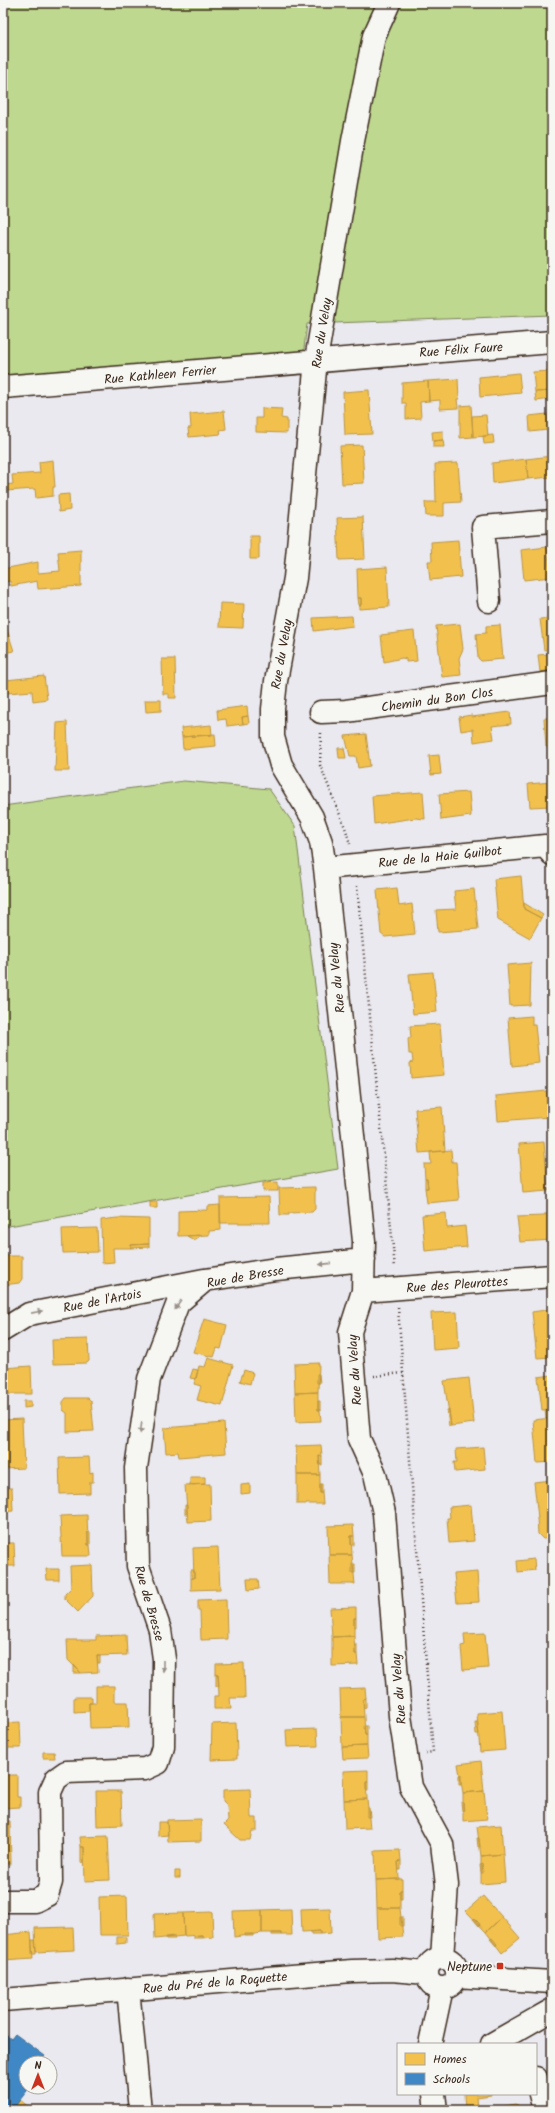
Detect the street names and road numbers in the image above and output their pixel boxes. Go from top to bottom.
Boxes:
street label: Rue du Velay [307,296,339,370]
street label: Rue Félix Faure [419,337,504,364]
street label: Rue Kathleen Ferrier [103,360,218,391]
street label: Rue du Velay [266,617,299,691]
street label: Chemin du Bon Clos [380,682,495,719]
street label: Rue de la Haie Guilbot [377,840,504,874]
street label: Rue du Velay [323,941,352,1014]
street label: Rue de Bresse [205,1260,286,1295]
street label: Rue des Pleurottes [405,1271,509,1300]
street label: Rue de l'Artois [61,1284,144,1319]
street label: Rue du Velay [342,1333,368,1406]
street label: Rue de Bresse [128,1563,169,1644]
street label: Rue du Velay [386,1652,413,1725]
street label: Rue du Pré de la Roquette [142,1967,288,2000]

